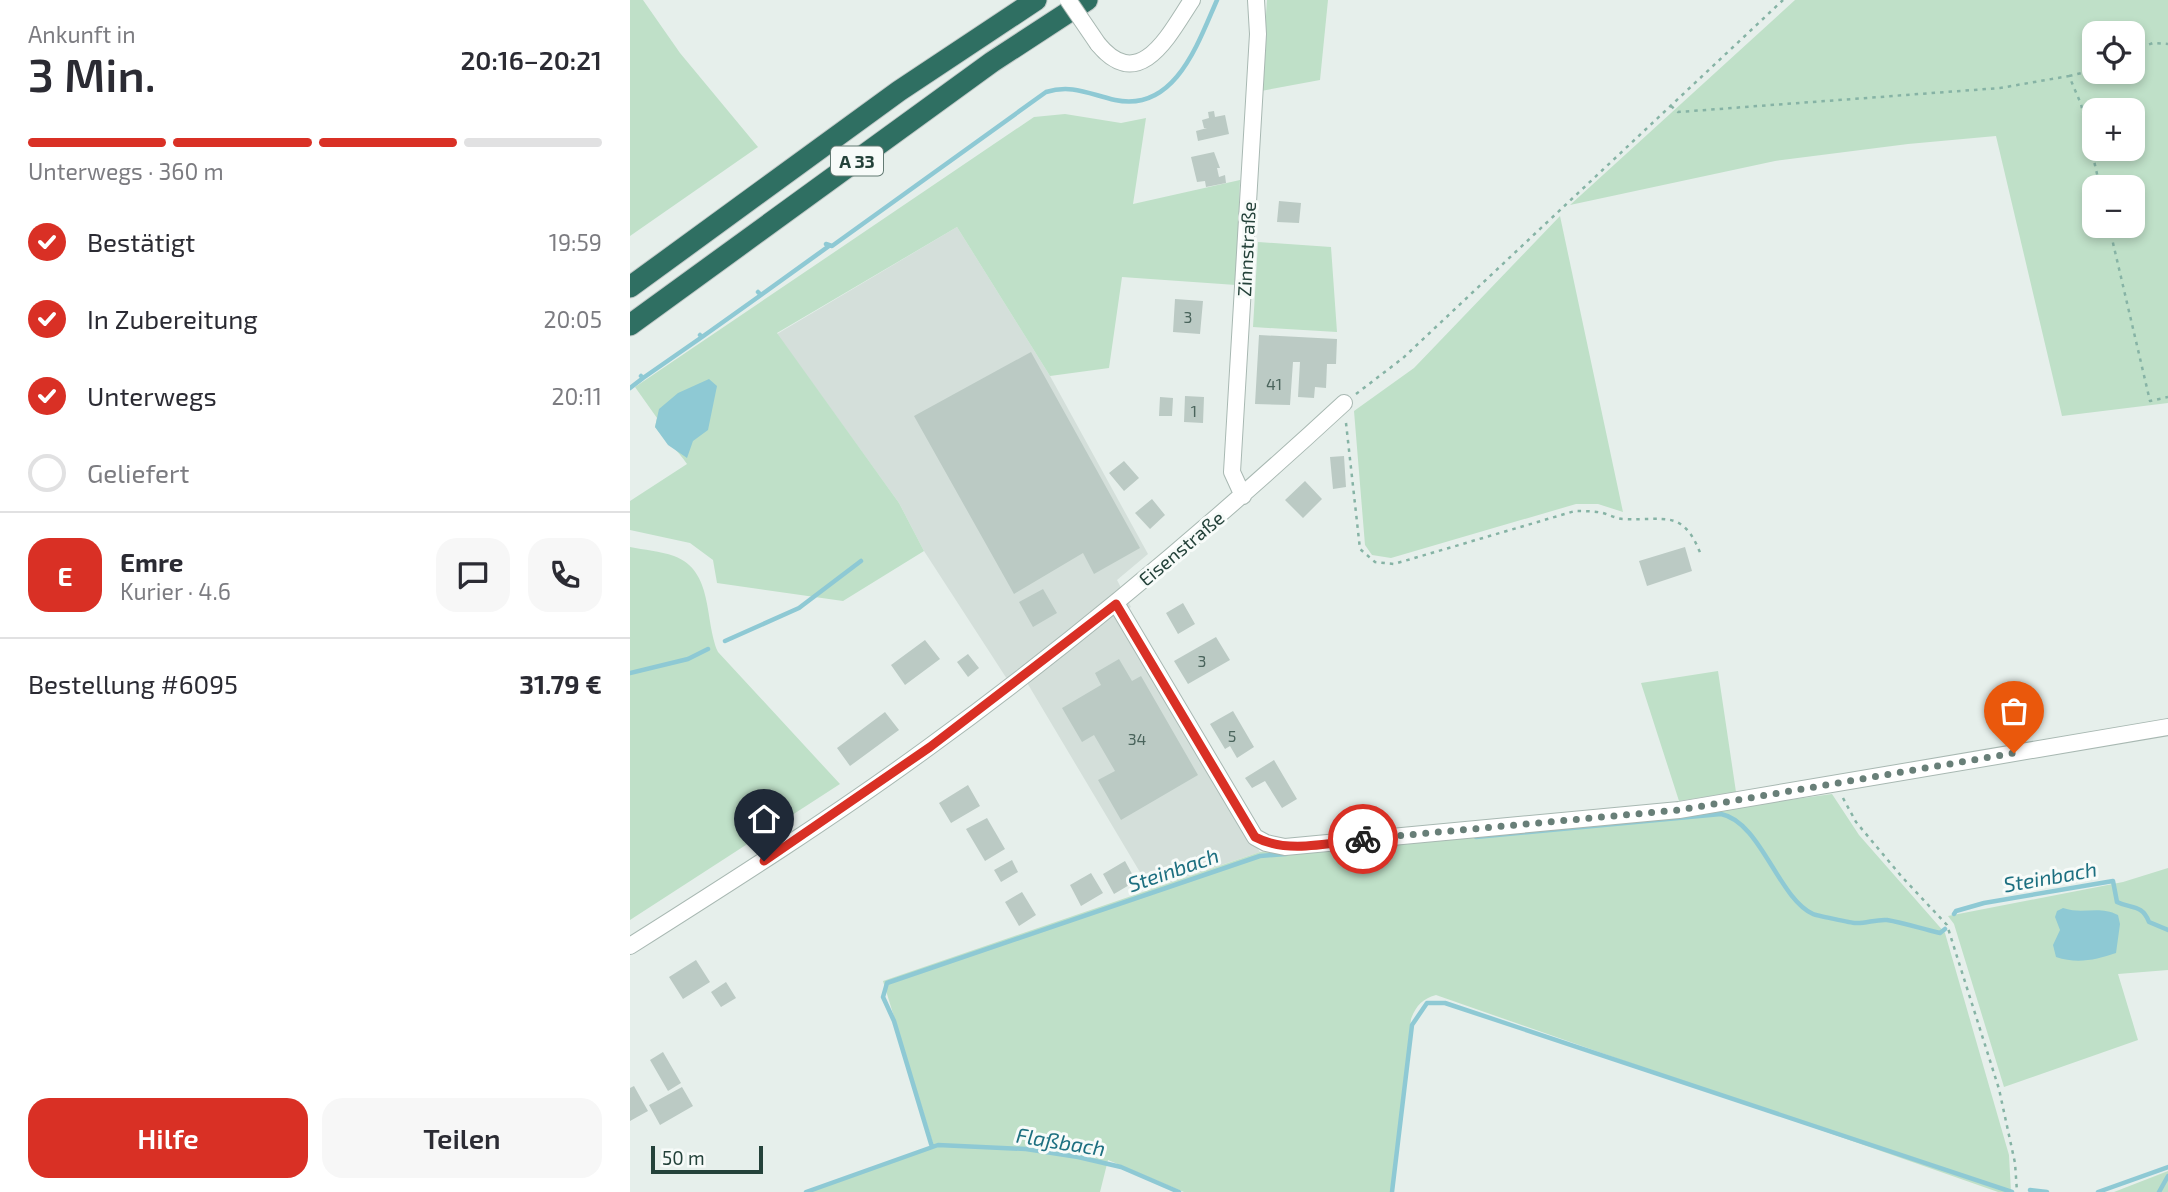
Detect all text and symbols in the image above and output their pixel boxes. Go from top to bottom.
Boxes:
text: Ankunft in [28,20,136,48]
map controls [2082,21,2145,238]
button: locate [2082,21,2145,84]
text: 20:16–20:21 [460,44,602,75]
text: 3 Min. [28,46,156,101]
button: + [2082,98,2145,161]
road number: A 33 [831,146,883,176]
text: Unterwegs · 360 m [28,157,224,185]
button: − [2082,175,2145,238]
street label: Zinnstraße [1232,201,1260,297]
icon: check [28,223,66,261]
text: Bestätigt [87,226,195,257]
text: 19:59 [549,228,602,256]
icon: check [28,300,66,338]
text: In Zubereitung [87,303,258,334]
text: 20:05 [544,305,602,333]
house number: 3 [1184,307,1192,326]
house number: 41 [1266,374,1282,393]
icon: check [28,377,66,415]
text: Unterwegs [87,380,217,411]
text: 20:11 [551,382,602,410]
house number: 1 [1191,401,1197,420]
text: Geliefert [87,457,189,488]
street label: Eisenstraße [1134,506,1228,590]
button: chat [436,538,510,612]
button: phone [528,538,602,612]
text: Emre [120,546,183,577]
text: E [57,560,73,591]
text: Kurier · 4.6 [120,577,231,605]
house number: 3 [1198,651,1206,670]
text: Bestellung #6095 [28,668,238,699]
text: 31.79 € [519,668,602,699]
pin [1984,681,2044,753]
icon: bag [1995,692,2033,730]
house number: 5 [1228,726,1236,745]
house number: 34 [1128,729,1147,748]
pin [734,789,794,861]
icon: home [745,800,783,838]
courier [1328,804,1398,874]
icon: bike [1344,820,1382,858]
water label: Steinbach [1124,842,1222,896]
water label: Steinbach [2001,855,2099,897]
button: Hilfe [28,1098,308,1178]
button: Teilen [322,1098,602,1178]
water label: Flaßbach [1015,1122,1107,1160]
scale bar [651,1143,763,1175]
text: 50 m [662,1146,705,1169]

